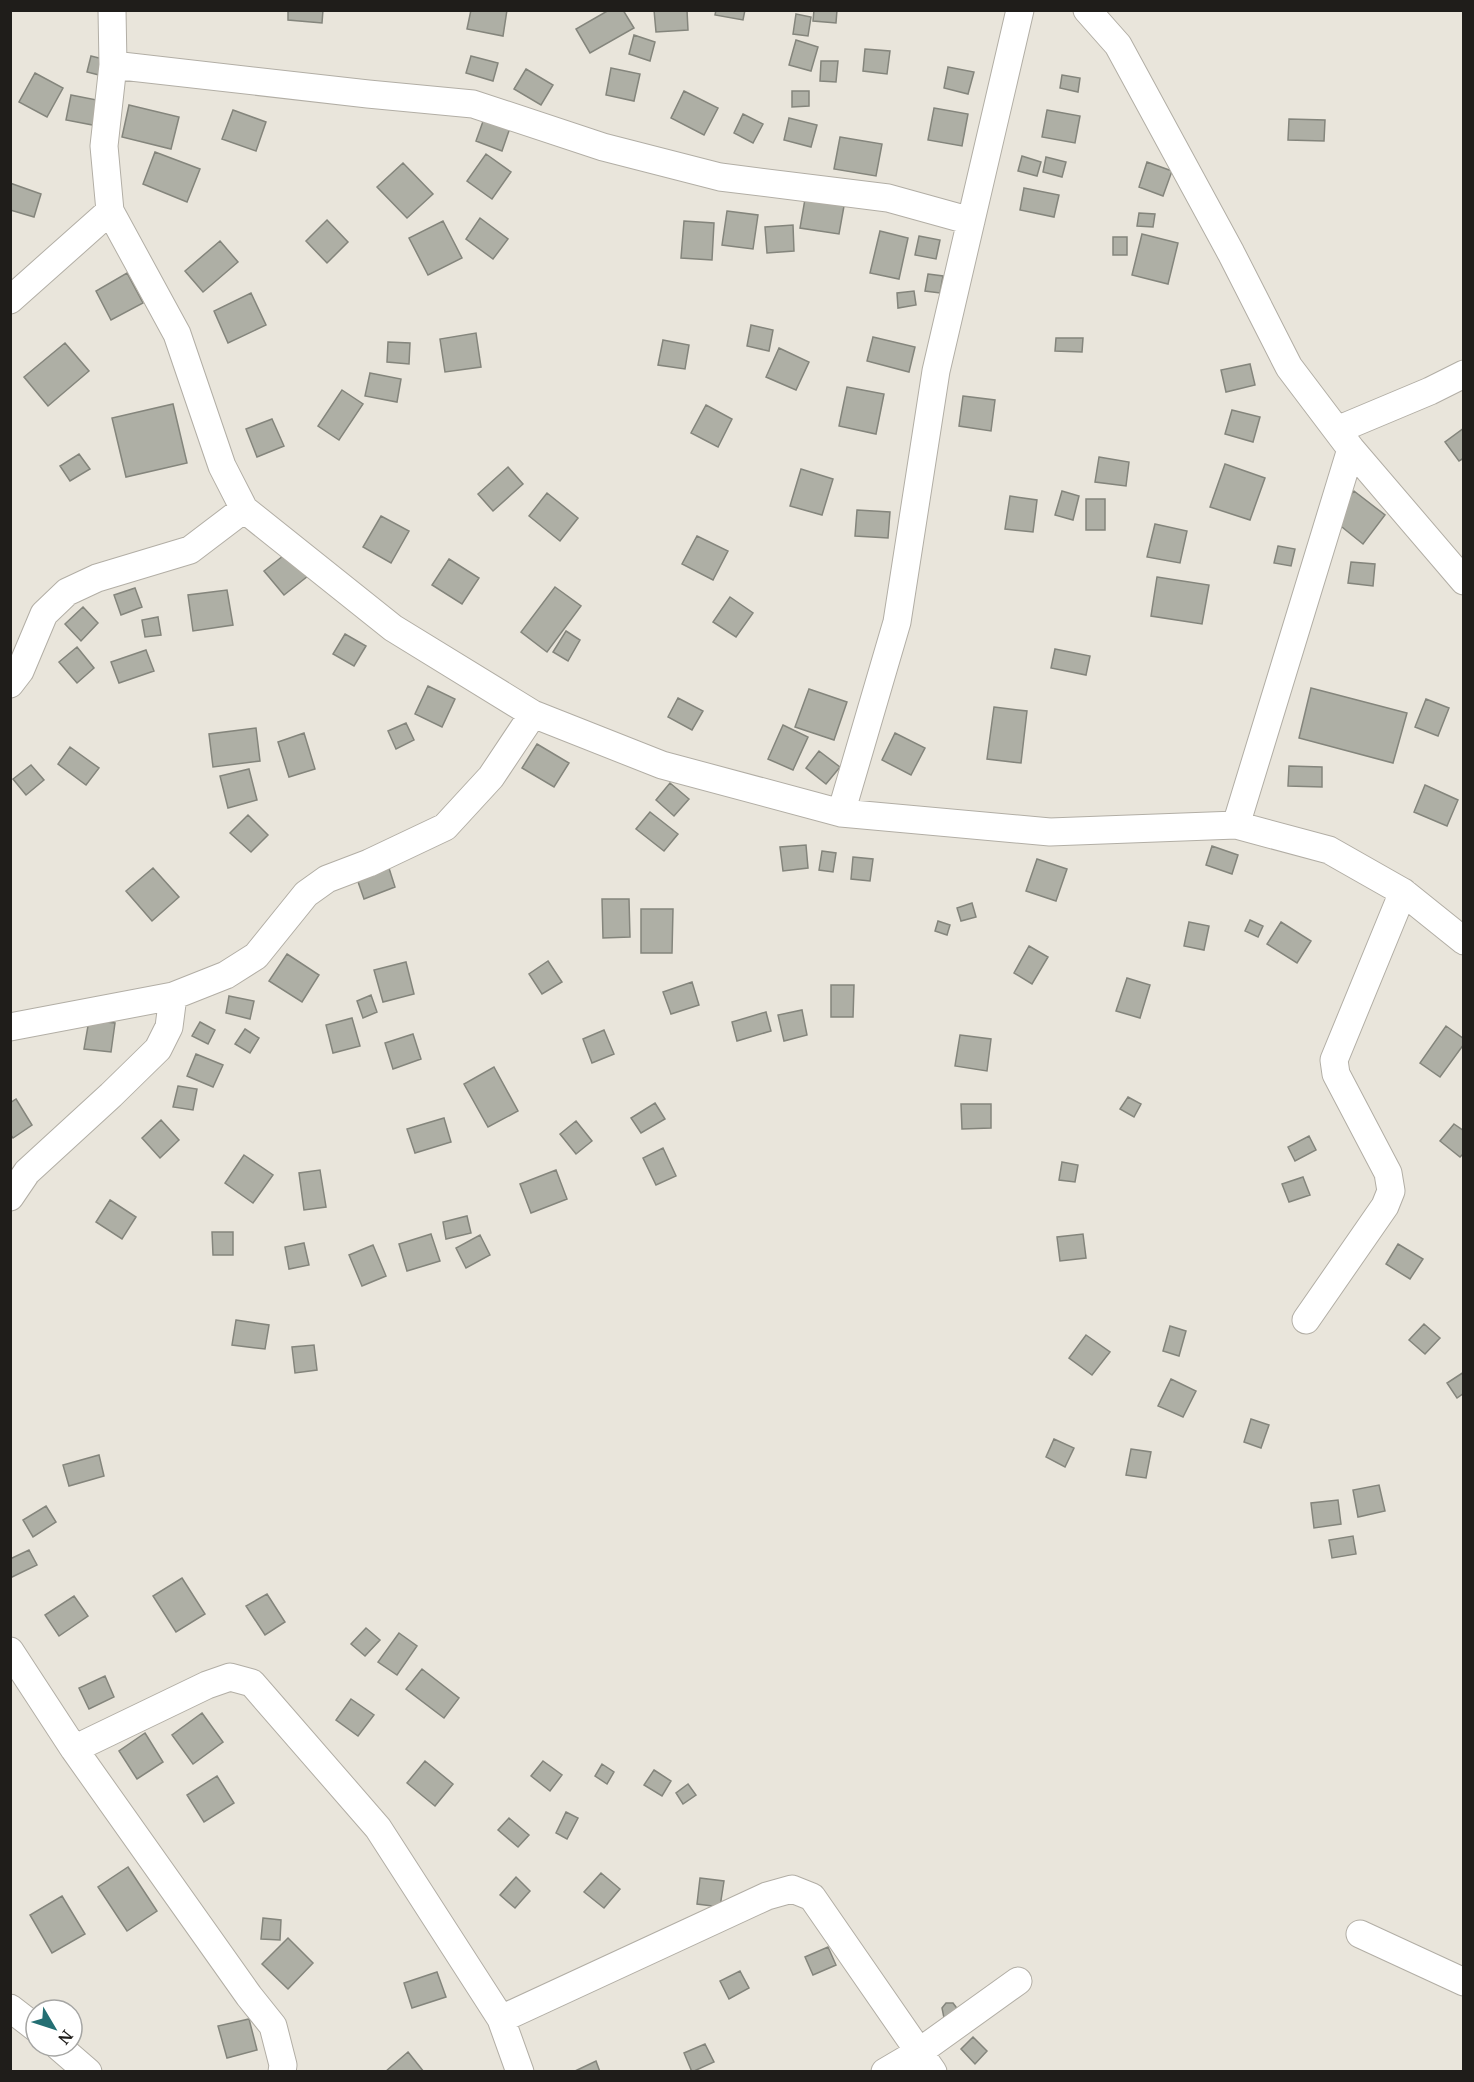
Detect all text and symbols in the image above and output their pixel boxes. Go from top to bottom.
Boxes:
north arrow [24,1998,84,2058]
text: N [53,2026,78,2050]

